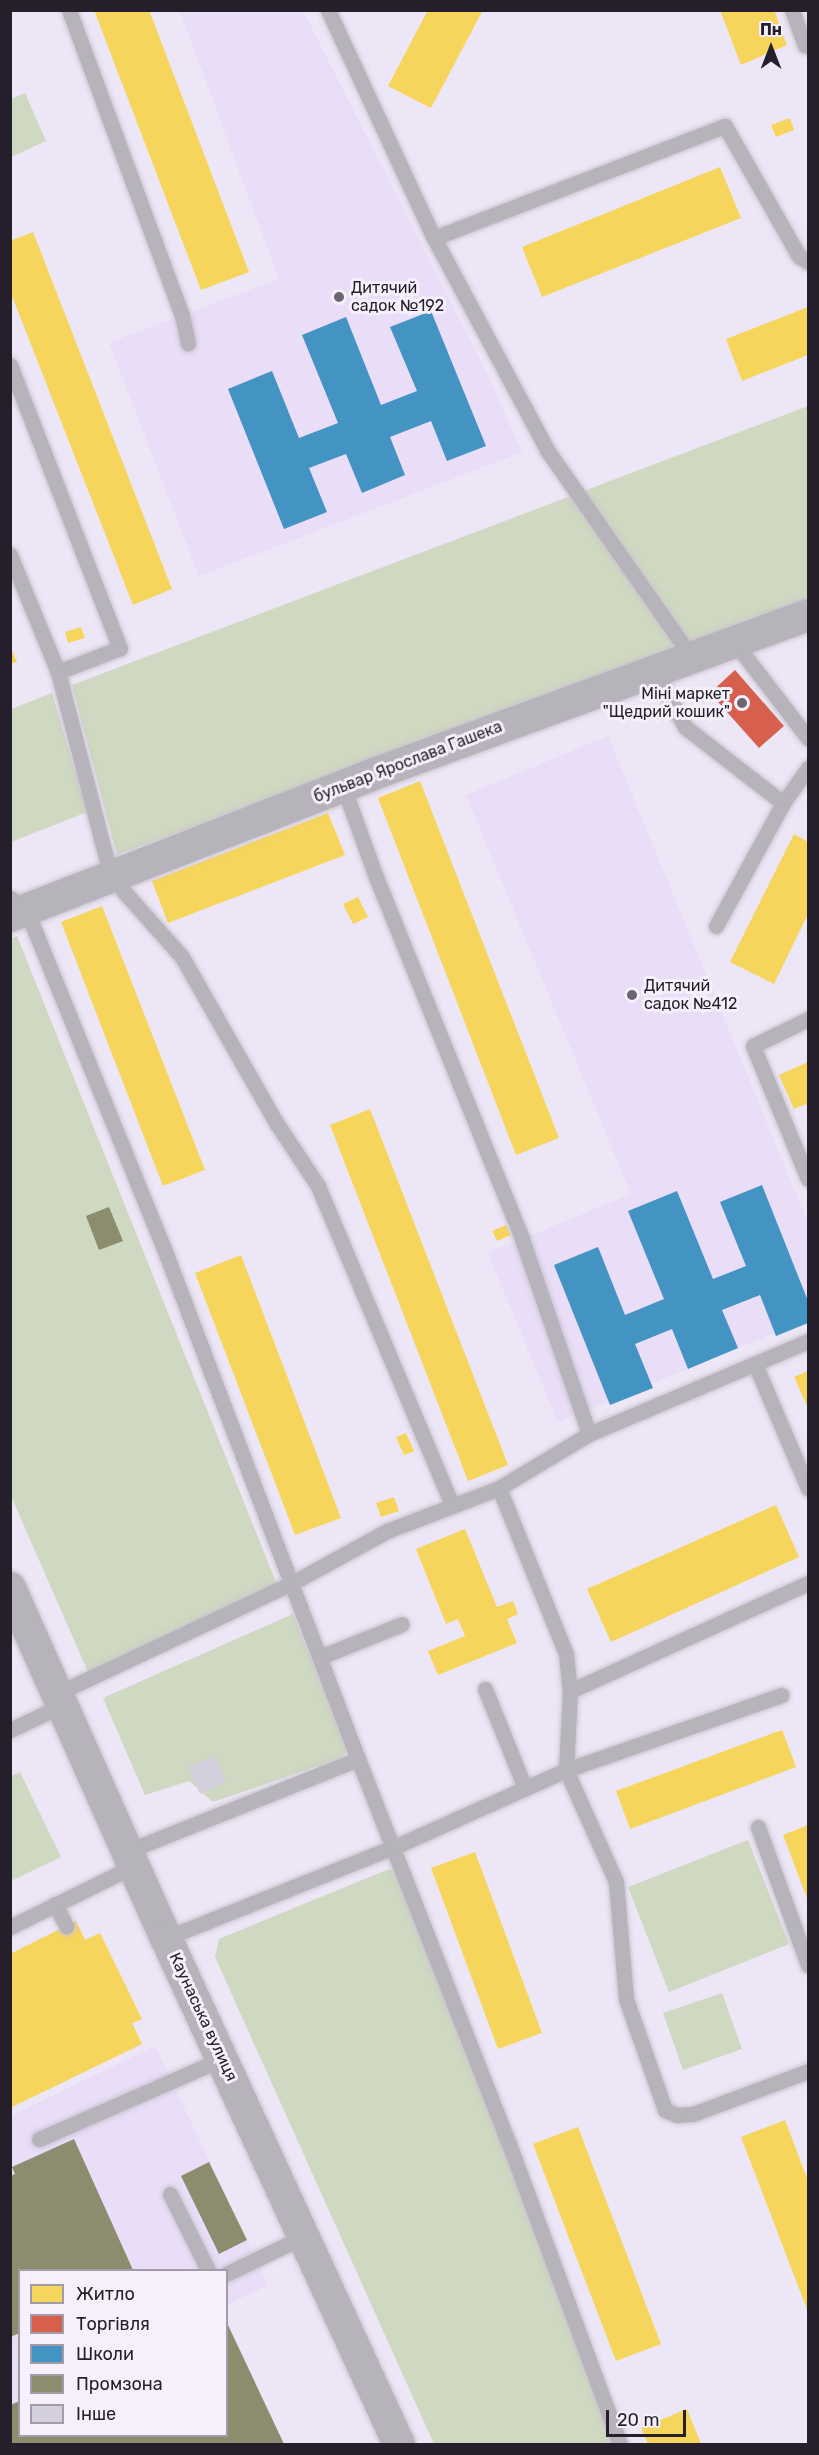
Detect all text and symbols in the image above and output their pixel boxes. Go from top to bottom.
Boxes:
north arrow [741,18,801,78]
text: Пн [760,20,782,39]
place label: Дитячий садок №192 [351,278,444,316]
marker: Дитячий садок №192 [332,290,346,304]
place label: Міні маркет "Щедрий кошик" [603,684,730,722]
marker: Міні маркет "Щедрий кошик" [735,696,749,710]
street label: бульвар Ярослава Гашека [311,717,505,807]
place label: Дитячий садок №412 [644,976,737,1014]
marker: Дитячий садок №412 [625,988,639,1002]
street label: Каунаська вулиця [165,1950,241,2084]
legend [18,2269,228,2437]
text: Житло [76,2283,135,2305]
text: Торгівля [76,2313,150,2335]
text: Школи [76,2343,134,2365]
text: Промзона [76,2373,163,2395]
scale bar [609,2398,688,2436]
text: Інше [76,2403,116,2425]
text: 20 m [617,2409,659,2431]

